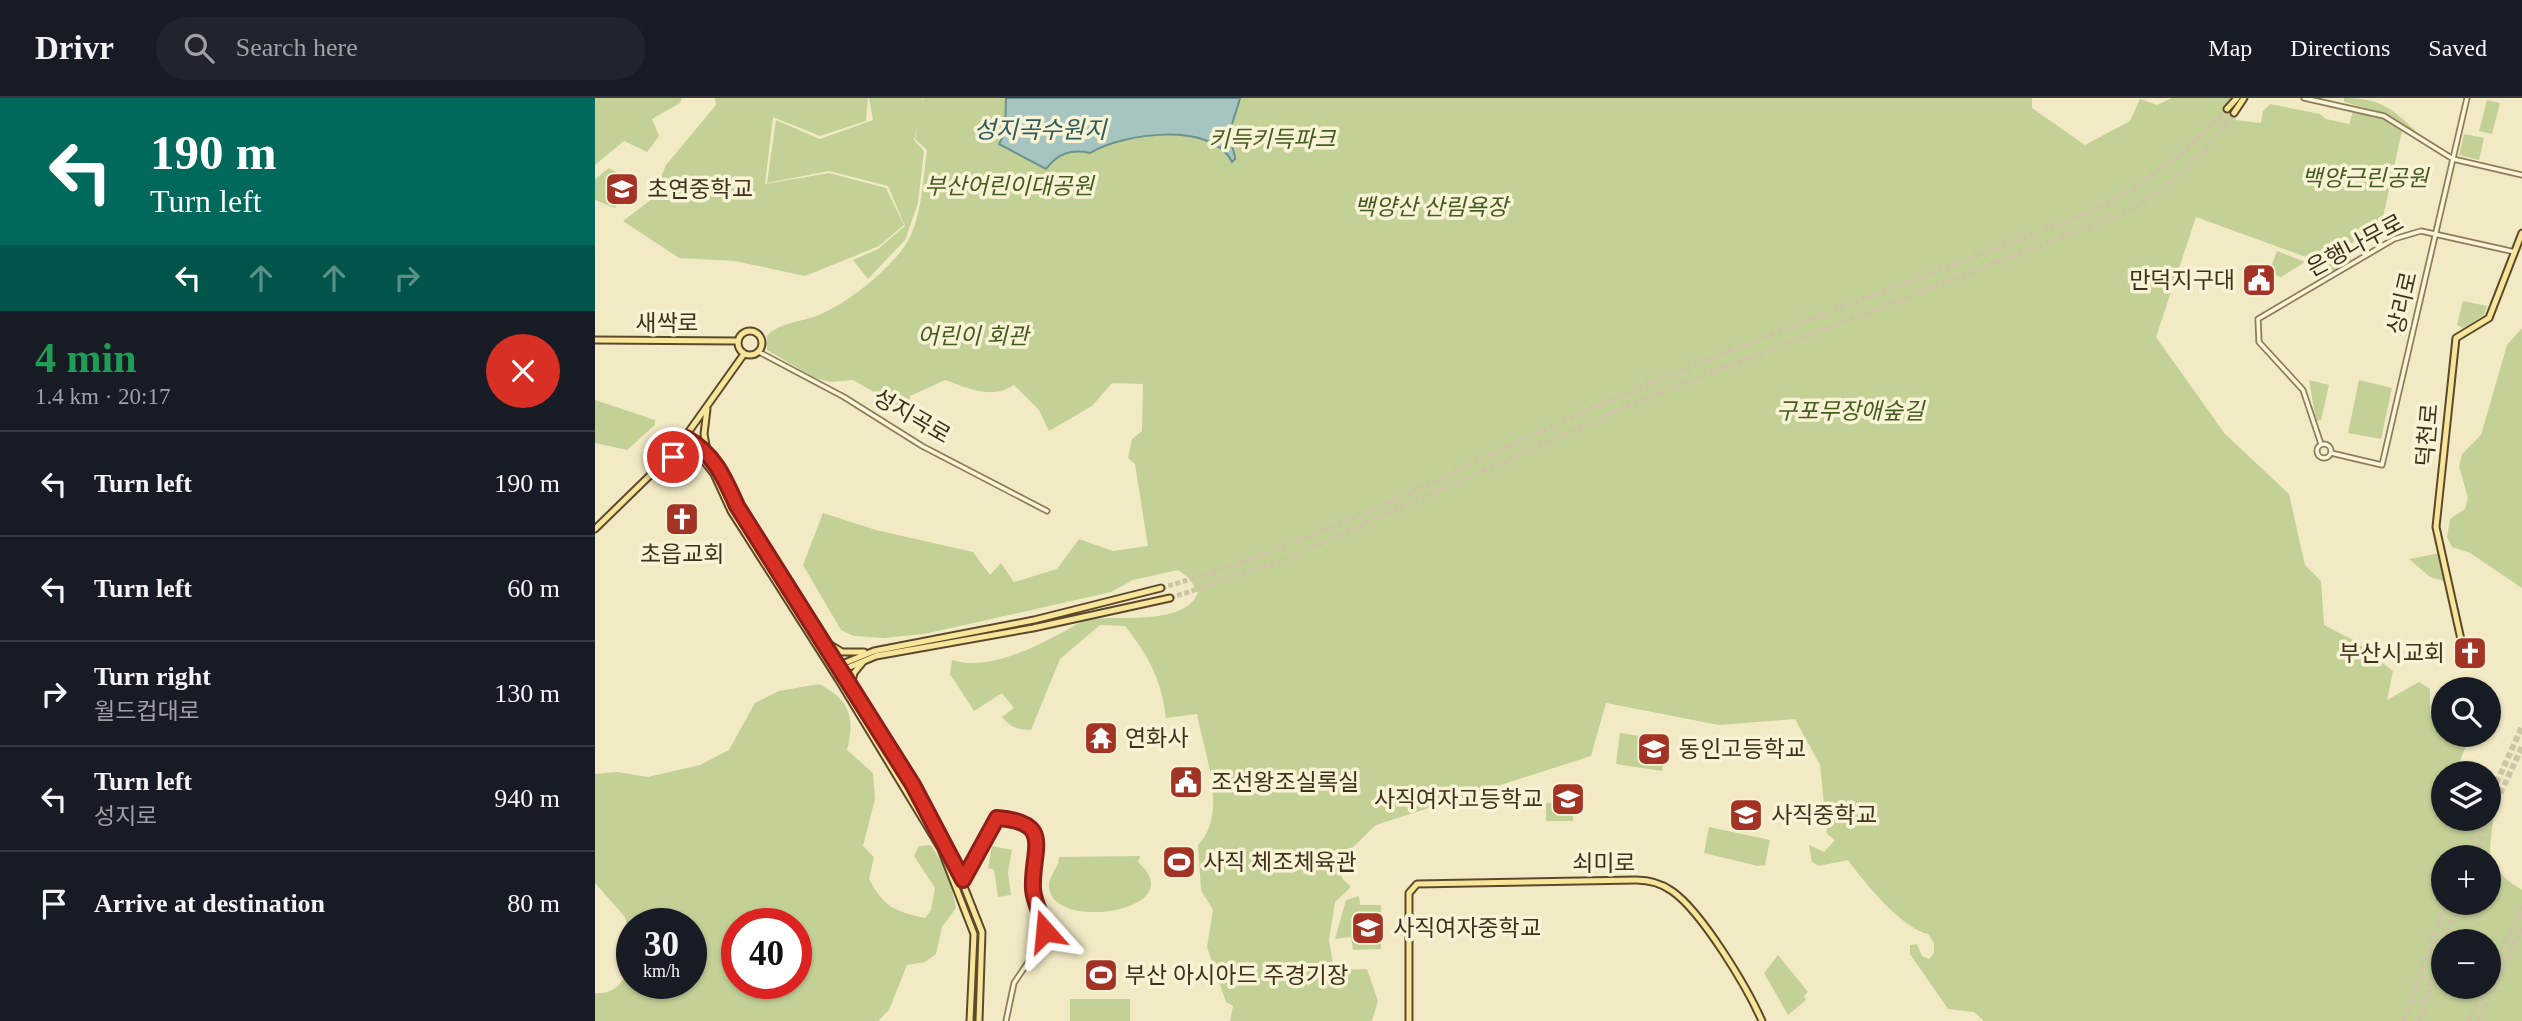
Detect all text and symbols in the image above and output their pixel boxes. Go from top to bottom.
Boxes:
search box [156,17,646,80]
icon: search [180,29,218,67]
text: Drivr [35,30,114,66]
text: Search here [236,33,358,62]
text: Map [2208,35,2252,61]
text: Directions [2290,35,2390,61]
text: Saved [2428,35,2487,61]
water label: 성지곡수원지 [974,117,1108,143]
text: 190 m [150,125,277,180]
icon: left [35,126,126,217]
park label: 키득키득파크 [1209,127,1336,152]
park label: 백양근린공원 [2302,166,2430,191]
school or university icon: 초연중학교 [603,170,641,208]
park label: 부산어린이대공원 [924,174,1095,199]
place label: 초연중학교 [647,177,753,202]
text: Turn left [150,183,262,219]
park label: 백양산 산림욕장 [1354,195,1511,220]
street label: 은행나무로 [2303,210,2408,281]
icon: left [169,259,207,297]
icon: ahead [242,259,280,297]
icon: ahead [315,259,353,297]
icon: right [388,259,426,297]
public building icon: 만덕지구대 [2240,261,2278,299]
place label: 만덕지구대 [2129,268,2235,293]
street label: 상리로 [2383,269,2422,337]
street label: 새싹로 [635,311,699,336]
park label: 어린이 회관 [917,324,1032,349]
button: close [486,334,560,408]
text: 4 min [35,335,137,381]
text: 1.4 km · 20:17 [35,384,170,409]
street label: 성지곡로 [869,384,955,448]
park label: 구포무장애숲길 [1776,399,1926,424]
street label: 덕천로 [2412,402,2443,468]
pin [643,427,703,487]
icon: arrive [654,438,692,476]
icon: left [35,465,73,503]
text: Turn left [94,469,192,498]
text: 190 m [494,469,560,498]
church icon: 초읍교회 [663,500,701,538]
place label: 초읍교회 [640,542,724,567]
icon: left [35,570,73,608]
text: Turn left [94,574,192,603]
text: 60 m [507,574,560,603]
church icon: 부산시교회 [2451,634,2489,672]
place label: 부산시교회 [2339,641,2445,666]
text: Turn right [94,662,211,691]
icon: right [35,675,73,713]
map controls [2431,677,2501,999]
button: search [2431,677,2501,747]
text: 130 m [494,679,560,708]
text: 월드컵대로 [94,699,200,724]
temple icon: 연화사 [1082,719,1120,757]
place label: 연화사 [1125,726,1188,751]
school or university icon: 동인고등학교 [1635,730,1673,768]
place label: 동인고등학교 [1679,737,1806,762]
button: layers [2431,761,2501,831]
public building icon: 조선왕조실록실 [1167,763,1205,801]
text: Turn left [94,767,192,796]
place label: 조선왕조실록실 [1211,770,1359,795]
icon: left [35,780,73,818]
school or university icon: 사직여자고등학교 [1549,780,1587,818]
text: 940 m [494,784,560,813]
place label: 사직여자고등학교 [1374,787,1543,812]
school or university icon: 사직중학교 [1727,796,1765,834]
place label: 사직중학교 [1771,803,1877,828]
text: 성지로 [94,804,157,829]
sports icon: 사직 체조체육관 [1160,843,1198,881]
button: + [2431,845,2501,915]
place label: 사직 체조체육관 [1203,850,1357,875]
street label: 쇠미로 [1572,851,1636,876]
icon: arrive [35,885,73,923]
text: Arrive at destination [94,889,325,918]
text: 80 m [507,889,560,918]
position arrow [1008,894,1082,968]
speed limit sign: 40 [721,908,812,999]
school or university icon: 사직여자중학교 [1349,909,1387,947]
place label: 사직여자중학교 [1393,916,1541,941]
text: 30 [644,925,679,964]
button: − [2431,929,2501,999]
sports icon: 부산 아시아드 주경기장 [1082,956,1120,994]
text: km/h [643,961,680,981]
place label: 부산 아시아드 주경기장 [1125,963,1348,988]

